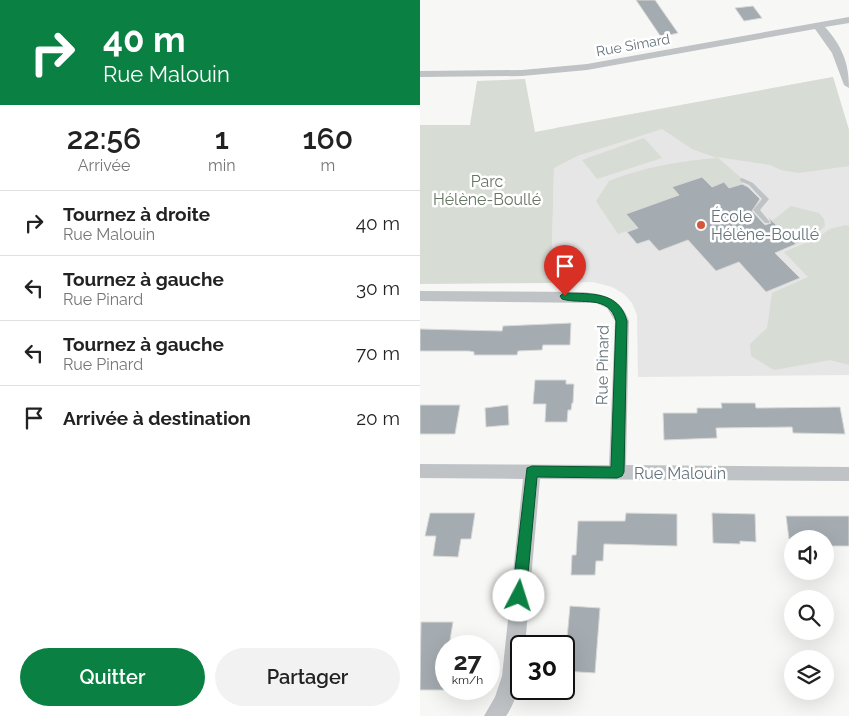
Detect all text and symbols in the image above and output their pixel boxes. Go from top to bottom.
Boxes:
text: 40 m [103,19,185,60]
icon: right [20,20,85,85]
street label: Rue Simard [595,31,671,59]
text: Rue Malouin [103,61,230,87]
text: 22:56 [67,121,141,156]
text: 1 [215,121,229,156]
text: 160 [302,121,353,156]
text: Arrivée [78,156,130,175]
text: min [208,156,236,175]
text: m [320,156,335,175]
park label: Parc Hélène-Boullé [433,172,541,209]
text: Tournez à droite [63,203,210,225]
place label: École Hélène-Boullé [711,206,819,244]
icon: right [20,209,48,237]
text: 40 m [356,212,400,234]
marker: École Hélène-Boullé [695,219,707,231]
text: Rue Malouin [63,225,155,244]
pin [544,245,586,296]
icon: arrive [551,252,579,280]
text: Tournez à gauche [63,268,224,290]
icon: left [20,274,48,302]
text: 30 m [356,277,400,299]
text: Rue Pinard [63,290,143,309]
street label: Rue Pinard [592,325,613,405]
text: Tournez à gauche [63,333,224,355]
icon: left [20,339,48,367]
text: 70 m [356,342,400,364]
text: Rue Pinard [63,355,143,374]
icon: arrive [20,404,48,432]
text: Arrivée à destination [63,407,251,429]
text: 20 m [356,407,400,429]
street label: Rue Malouin [634,464,726,483]
map controls [784,530,834,700]
button: sound [784,530,834,580]
position arrow [492,569,544,621]
button: search [784,590,834,640]
speed limit sign: 30 [510,635,575,700]
text: 27 [453,646,482,676]
button: Quitter [20,648,205,706]
button: Partager [215,648,400,706]
button: layers [784,650,834,700]
text: km/h [452,673,483,687]

